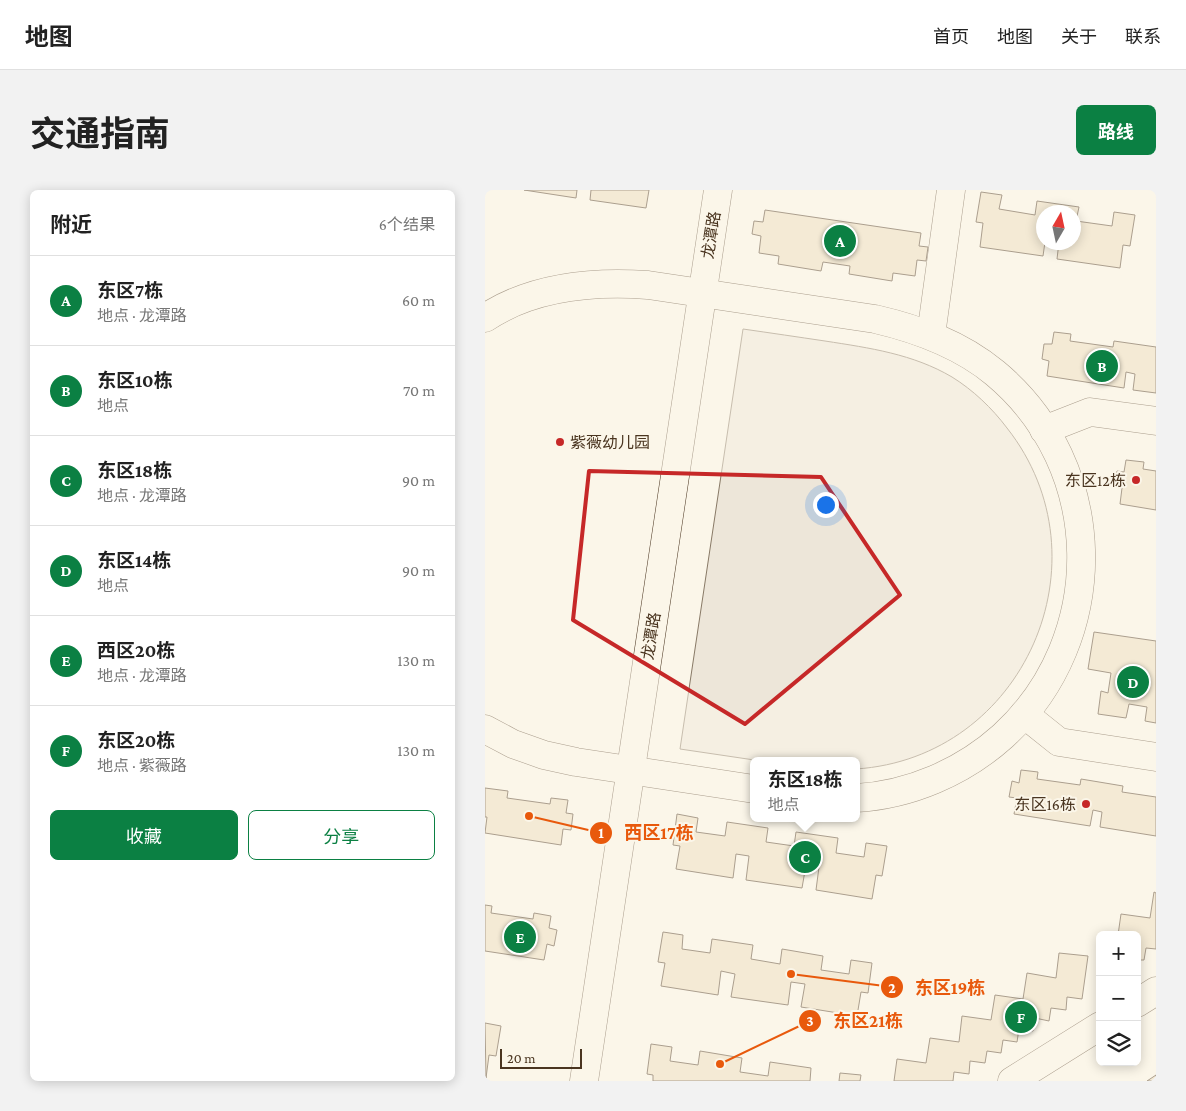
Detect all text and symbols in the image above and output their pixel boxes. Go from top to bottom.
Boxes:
text: 地图 [25,23,73,50]
text: 首页 [933,27,969,47]
text: 地图 [997,27,1033,47]
text: 关于 [1061,27,1097,47]
text: 联系 [1125,27,1161,47]
button: 路线 [1076,105,1156,155]
text: 交通指南 [30,115,170,154]
north arrow [1036,205,1081,250]
street label: 龙潭路 [699,210,723,260]
text: 附近 [50,213,92,237]
text: 6个结果 [379,216,435,233]
pin: A [824,222,856,260]
text: 东区7栋 [97,280,163,301]
text: A [61,292,71,309]
text: 60 m [402,292,435,309]
text: 地点 · 龙潭路 [97,307,187,324]
pin: B [1086,347,1118,385]
text: 东区10栋 [97,370,173,391]
text: B [61,382,71,399]
text: 70 m [403,382,435,399]
text: 地点 [97,397,129,414]
place label: 紫薇幼儿园 [570,434,650,451]
marker: 紫薇幼儿园 [554,436,566,448]
text: 东区18栋 [97,460,172,481]
text: C [61,472,71,489]
text: 90 m [402,472,435,489]
place label: 东区12栋 [1065,472,1126,489]
marker: 东区12栋 [1130,474,1142,486]
text: 地点 · 龙潭路 [97,487,187,504]
your location [813,492,839,518]
text: 东区14栋 [97,550,171,571]
text: D [60,562,72,579]
text: 90 m [402,562,435,579]
text: 地点 [97,577,129,594]
street label: 龙潭路 [639,611,663,661]
text: 西区20栋 [97,640,175,661]
text: E [61,652,71,669]
text: 130 m [397,652,435,669]
pin: D [1117,663,1149,701]
text: 地点 · 龙潭路 [97,667,187,684]
text: 东区20栋 [97,730,175,751]
text: F [62,742,70,759]
text: 130 m [397,742,435,759]
text: 地点 · 紫薇路 [97,757,187,774]
popup [750,757,860,822]
text: 东区18栋 [767,769,843,790]
text: 地点 [767,796,799,813]
place label: 东区16栋 [1015,796,1076,813]
marker: 东区16栋 [1080,798,1092,810]
button: 收藏 [50,810,238,860]
button: 分享 [248,810,435,860]
callout: 西区17栋 [589,817,703,850]
text: 西区17栋 [624,823,694,843]
text: 1 [598,825,604,841]
pin: C [789,838,821,876]
pin: E [504,918,536,956]
map controls [1096,931,1141,1066]
button: + [1096,931,1141,976]
callout: 东区19栋 [879,971,995,1004]
button: − [1096,976,1141,1021]
text: 东区19栋 [915,978,985,998]
text: 2 [888,980,896,996]
pin: F [1005,998,1037,1036]
callout: 东区21栋 [798,1004,913,1037]
text: 东区21栋 [833,1011,903,1031]
text: 3 [806,1013,814,1029]
button: layers [1096,1021,1141,1066]
scale bar [500,1046,583,1069]
text: 20 m [507,1050,535,1066]

